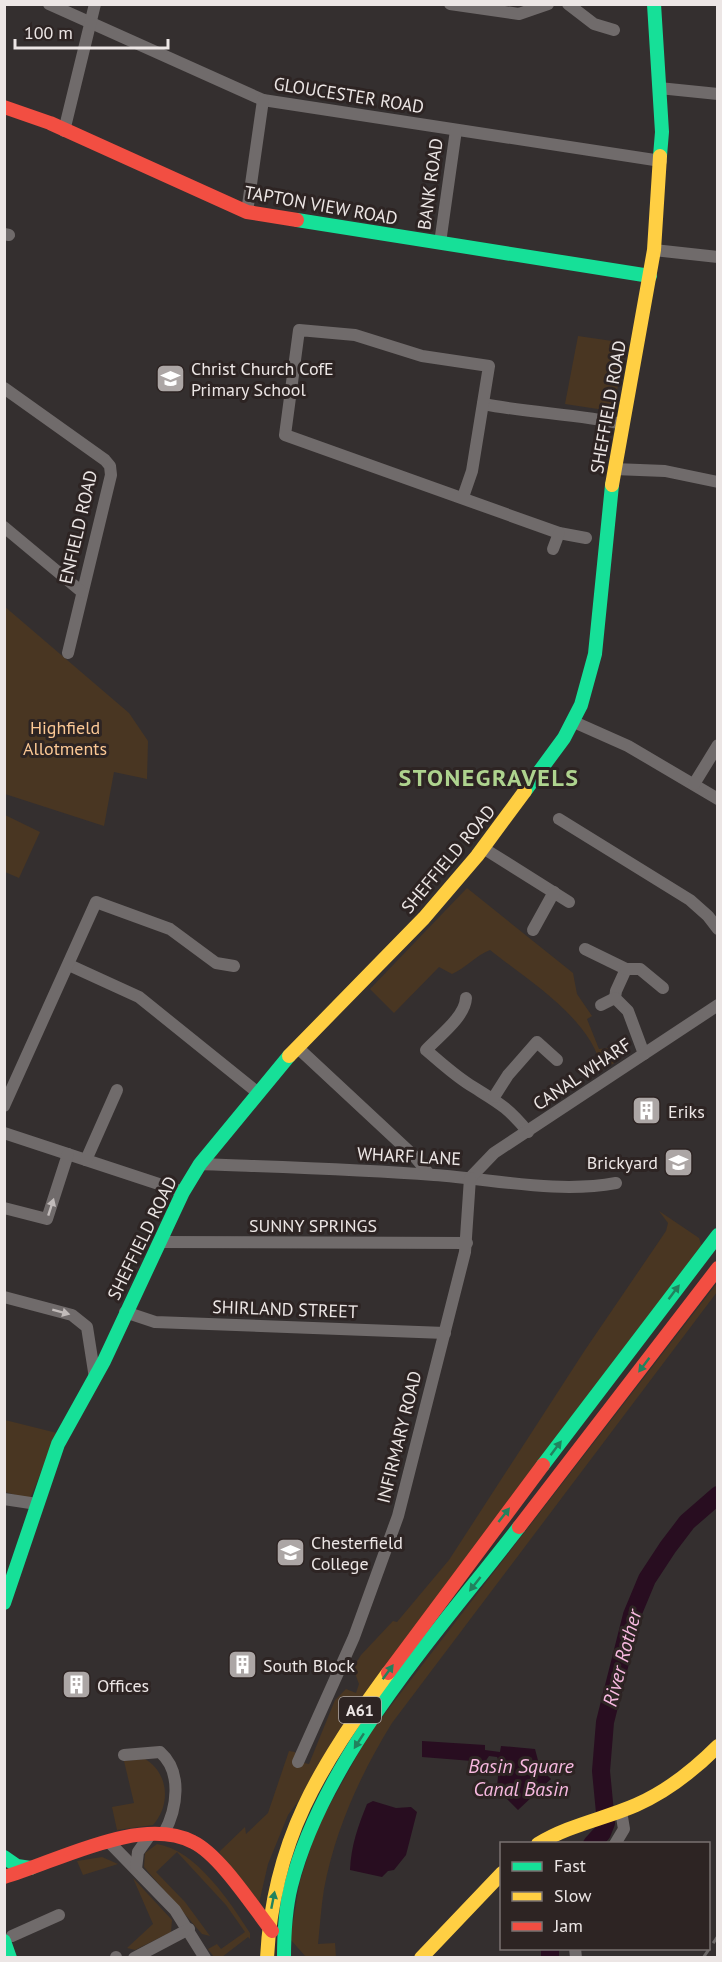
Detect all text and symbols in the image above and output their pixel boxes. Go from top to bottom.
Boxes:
scale bar [15,12,168,50]
text: 100 m [24,21,73,44]
street label: GLOUCESTER ROAD [272,72,426,118]
street label: BANK ROAD [412,137,448,231]
street label: TAPTON VIEW ROAD [243,180,399,230]
street label: SHEFFIELD ROAD [585,339,631,475]
place label: Christ Church CofE Primary School [191,357,334,401]
school or university icon: Christ Church CofE Primary School [154,362,186,394]
street label: ENFIELD ROAD [54,468,102,586]
park label: Highfield Allotments [23,716,107,760]
district label: STONEGRAVELS [399,762,579,793]
street label: SHEFFIELD ROAD [396,800,500,918]
street label: CANAL WHARF [529,1033,635,1115]
building icon: Eriks [631,1095,663,1127]
place label: Eriks [668,1100,705,1123]
street label: WHARF LANE [356,1142,462,1170]
school or university icon: Brickyard [663,1146,695,1178]
place label: Brickyard [587,1151,658,1174]
street label: SHEFFIELD ROAD [102,1172,182,1304]
one-way arrow [46,1198,56,1216]
street label: SUNNY SPRINGS [249,1214,377,1237]
one-way arrow [667,1285,679,1300]
street label: SHIRLAND STREET [212,1295,358,1323]
one-way arrow [52,1308,70,1317]
one-way arrow [638,1357,650,1372]
street label: INFIRMARY ROAD [371,1368,427,1506]
one-way arrow [550,1440,562,1456]
one-way arrow [497,1507,510,1523]
place label: Chesterfield College [311,1531,403,1575]
school or university icon: Chesterfield College [274,1536,306,1568]
one-way arrow [469,1576,481,1592]
water label: River Rother [597,1605,648,1709]
building icon: South Block [226,1649,258,1681]
place label: South Block [263,1654,355,1677]
one-way arrow [382,1664,394,1680]
building icon: Offices [60,1669,92,1701]
place label: Offices [97,1674,149,1697]
road number: A61 [339,1697,381,1723]
one-way arrow [353,1733,364,1749]
water label: Basin Square Canal Basin [468,1753,575,1802]
legend [500,1842,710,1950]
text: Fast [554,1854,586,1877]
text: Slow [554,1884,592,1907]
one-way arrow [269,1890,278,1909]
text: Jam [553,1914,583,1937]

